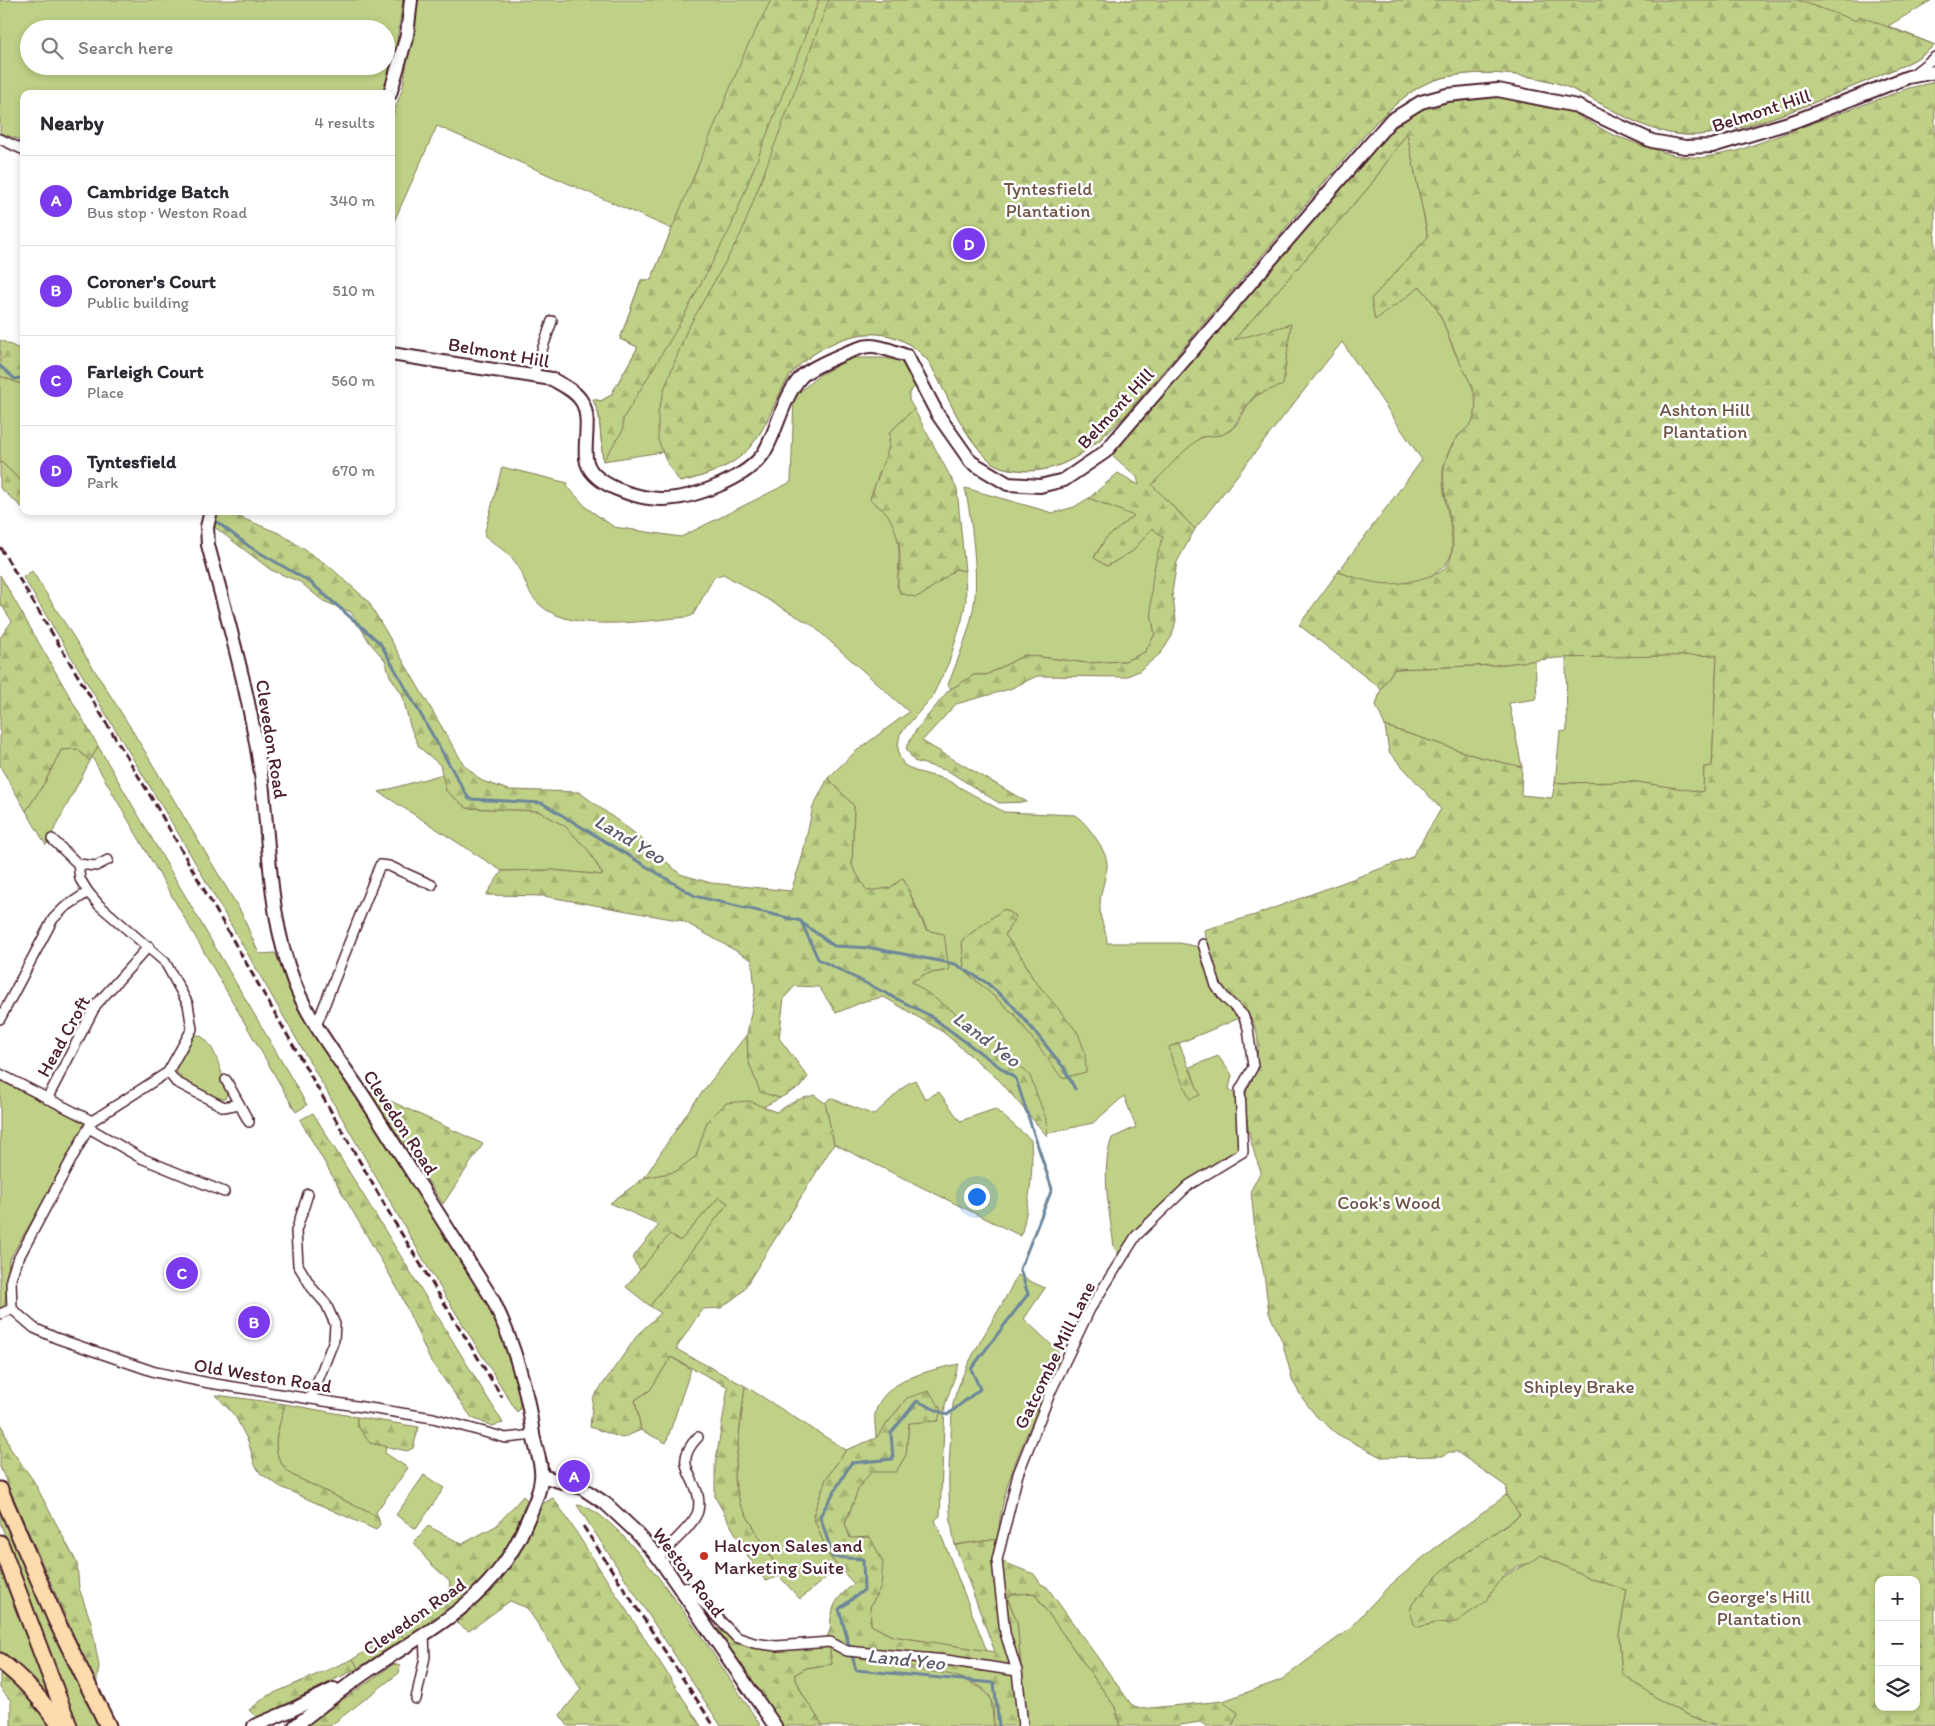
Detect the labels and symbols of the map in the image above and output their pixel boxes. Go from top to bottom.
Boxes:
street label: Belmont Hill [1709,83,1814,137]
park label: Tyntesfield Plantation [1003,177,1093,222]
pin: D [953,225,985,263]
street label: Belmont Hill [446,332,552,373]
street label: Belmont Hill [1072,363,1159,454]
park label: Ashton Hill Plantation [1660,398,1751,443]
street label: Clevedon Road [251,678,292,800]
water label: Land Yeo [590,809,670,870]
street label: Head Croft [32,992,95,1081]
water label: Land Yeo [949,1006,1026,1073]
street label: Clevedon Road [358,1066,443,1179]
your location [964,1184,990,1210]
park label: Cook's Wood [1337,1191,1441,1214]
pin: C [166,1254,198,1292]
street label: Gatcombe Mill Lane [1009,1278,1100,1433]
pin: B [238,1303,270,1341]
street label: Old Weston Road [192,1353,334,1398]
park label: Shipley Brake [1524,1375,1634,1398]
pin: A [558,1457,590,1495]
street label: Weston Road [647,1523,730,1622]
place label: Halcyon Sales and Marketing Suite [714,1534,863,1579]
marker: Halcyon Sales and Marketing Suite [698,1550,710,1562]
street label: Clevedon Road [359,1573,470,1660]
park label: George's Hill Plantation [1707,1585,1811,1630]
water label: Land Yeo [866,1643,947,1675]

